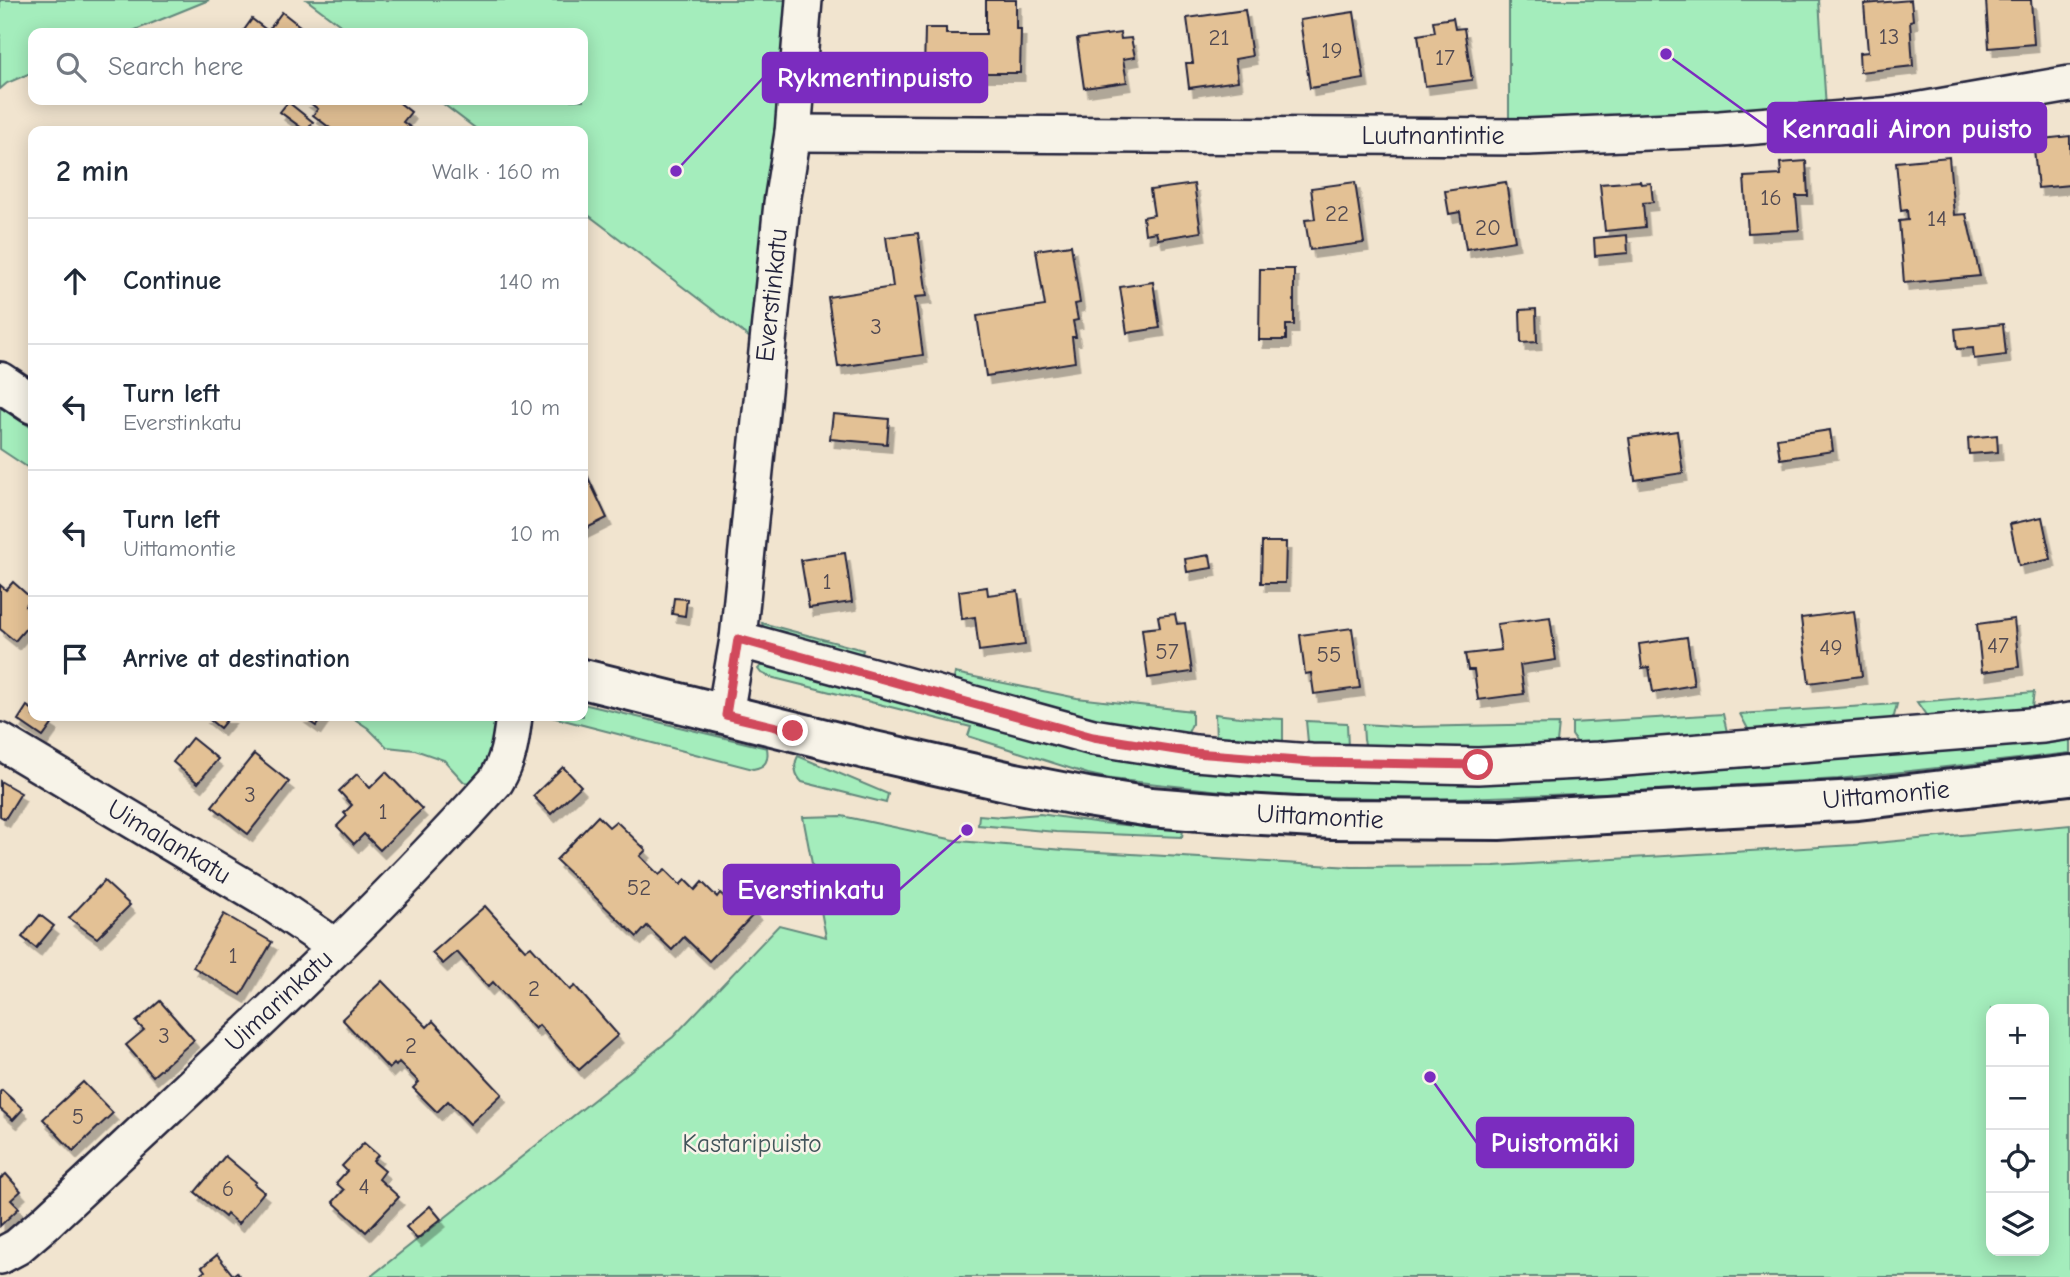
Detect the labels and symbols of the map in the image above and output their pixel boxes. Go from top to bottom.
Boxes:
house number: 13 [1879,23,1899,50]
house number: 21 [1208,24,1230,51]
house number: 19 [1321,37,1343,64]
house number: 17 [1435,44,1455,71]
callout: Rykmentinpuisto [763,53,987,102]
text: Rykmentinpuisto [777,62,973,94]
callout: Kenraali Airon puisto [1768,103,2046,152]
text: Kenraali Airon puisto [1782,113,2032,145]
street label: Luutnantintie [1362,121,1504,151]
house number: 16 [1760,184,1782,211]
house number: 22 [1325,200,1349,227]
house number: 14 [1927,205,1947,232]
house number: 20 [1475,214,1501,241]
street label: Everstinkatu [750,227,794,363]
house number: 3 [870,313,882,340]
house number: 1 [822,568,832,595]
house number: 47 [1987,632,2009,659]
house number: 49 [1819,634,1843,661]
house number: 57 [1155,638,1179,665]
house number: 55 [1317,641,1341,668]
route end [777,715,808,746]
route start [1462,749,1493,780]
street label: Uittamontie [1821,775,1951,815]
house number: 3 [244,781,256,808]
street label: Uimalankatu [102,793,236,891]
house number: 1 [378,798,388,825]
street label: Uittamontie [1256,799,1384,835]
callout: Everstinkatu [724,865,899,914]
house number: 52 [627,874,651,901]
text: Everstinkatu [737,874,885,906]
house number: 1 [228,942,238,969]
street label: Uimarinkatu [219,944,339,1058]
house number: 2 [528,975,540,1002]
house number: 3 [158,1022,170,1049]
house number: 2 [405,1032,417,1059]
house number: 5 [72,1103,84,1130]
callout: Puistomäki [1477,1118,1633,1167]
text: Puistomäki [1491,1127,1619,1159]
park label: Kastaripuisto [682,1129,822,1159]
house number: 4 [358,1173,370,1200]
house number: 6 [222,1175,234,1202]

